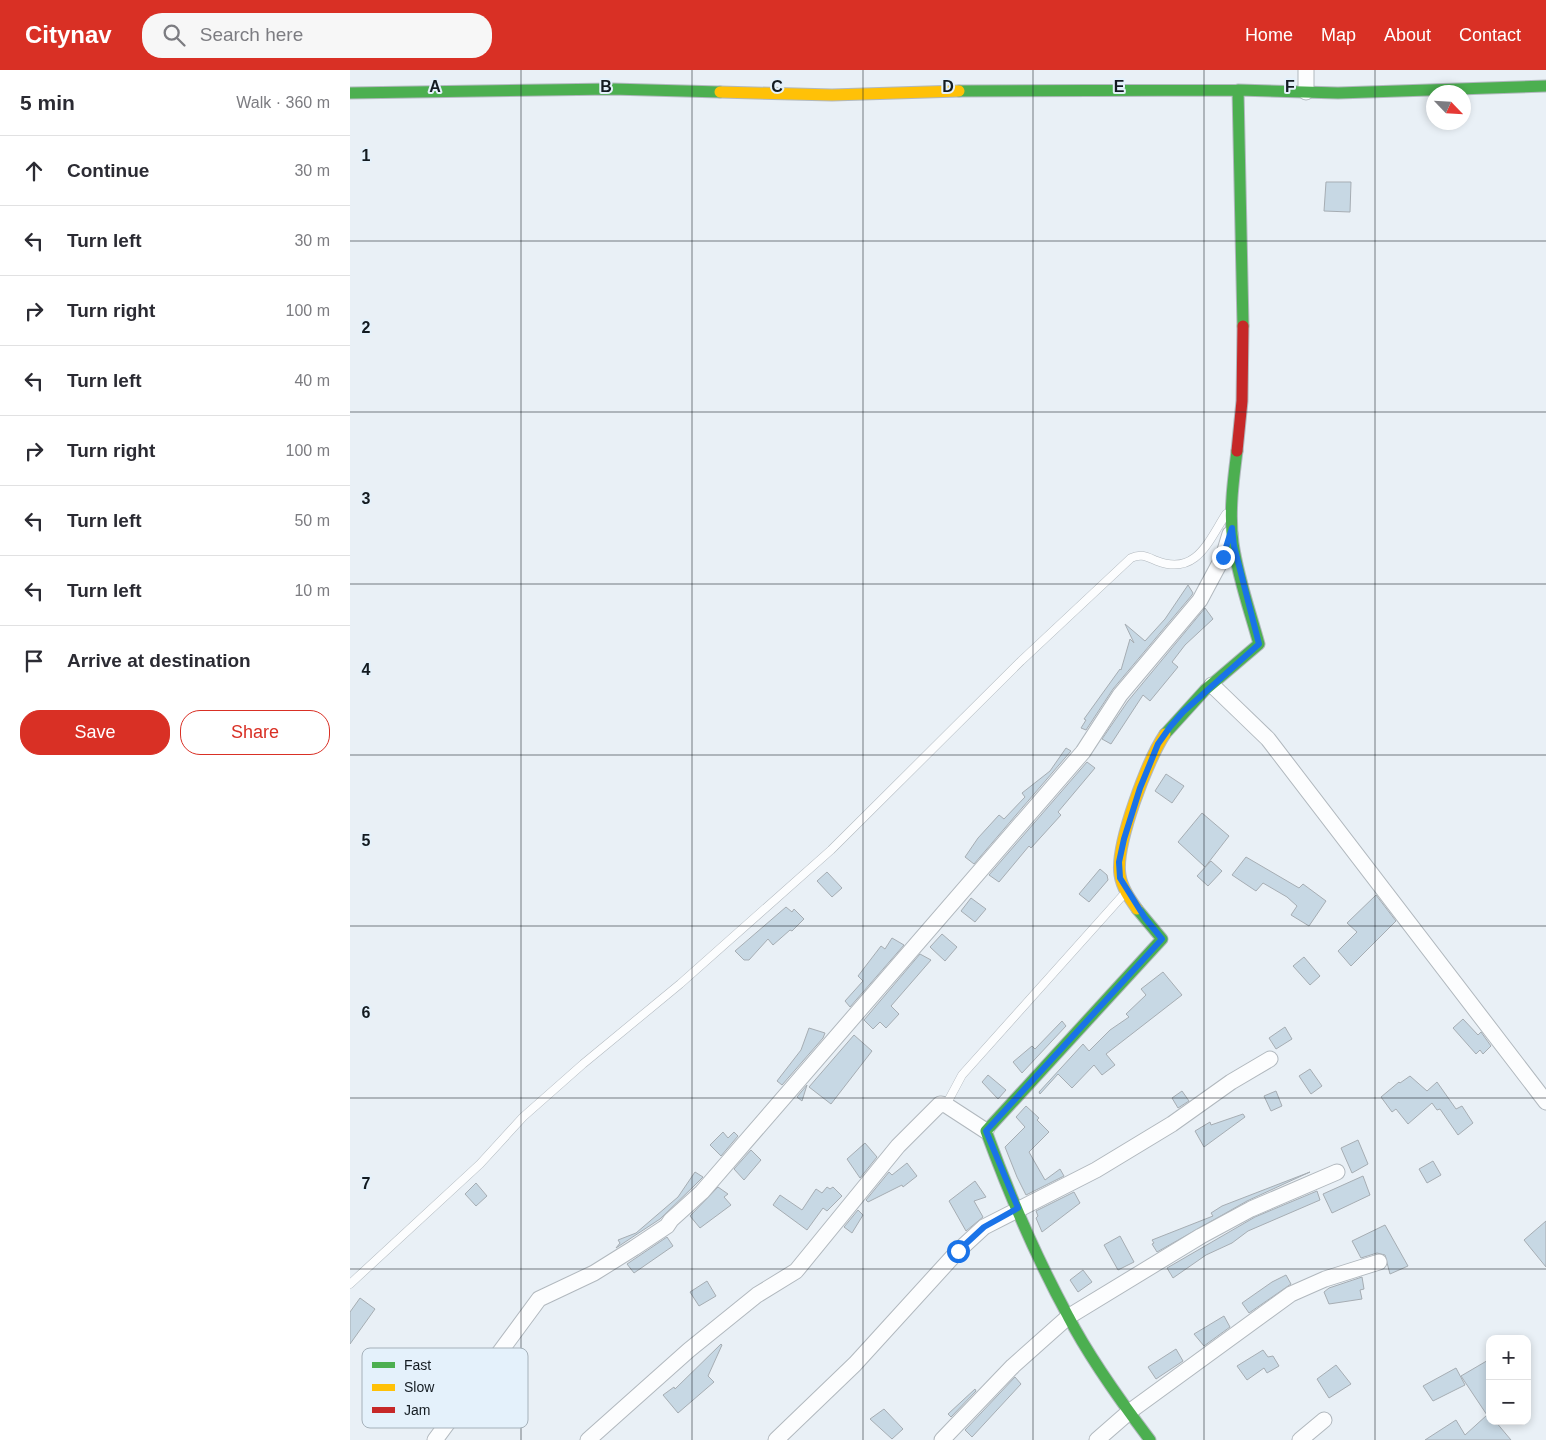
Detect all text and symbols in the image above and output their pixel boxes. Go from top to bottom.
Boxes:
search box [142,13,492,58]
text: Citynav [25,21,112,48]
icon: search [160,21,188,49]
text: Search here [200,24,303,45]
text: Home [1245,25,1293,45]
text: Map [1321,25,1356,45]
text: About [1384,25,1431,45]
text: Contact [1459,25,1521,45]
text: A [429,78,441,95]
text: B [600,78,612,95]
text: C [771,78,783,95]
text: D [942,78,954,95]
text: E [1114,78,1125,95]
text: F [1285,78,1295,95]
north arrow [1426,85,1471,130]
text: 5 min [20,91,75,114]
text: Walk · 360 m [236,94,330,111]
text: 1 [362,147,371,164]
icon: ahead [20,157,48,185]
text: Continue [67,160,149,181]
text: 30 m [294,162,330,179]
icon: left [20,227,48,255]
text: Turn left [67,230,142,251]
text: 30 m [294,232,330,249]
icon: right [20,297,48,325]
text: Turn right [67,300,155,321]
text: 100 m [286,302,330,319]
text: 2 [362,319,371,336]
icon: left [20,367,48,395]
text: Turn left [67,370,142,391]
text: 40 m [294,372,330,389]
icon: right [20,437,48,465]
text: Turn right [67,440,155,461]
text: 100 m [286,442,330,459]
text: 3 [362,490,371,507]
icon: left [20,507,48,535]
text: Turn left [67,510,142,531]
text: 50 m [294,512,330,529]
route end [1212,546,1235,569]
icon: left [20,577,48,605]
text: Turn left [67,580,142,601]
text: 10 m [294,582,330,599]
icon: arrive [20,647,48,675]
text: Arrive at destination [67,650,251,671]
text: 4 [362,661,371,678]
button: Save [20,710,170,755]
button: Share [180,710,330,755]
text: 5 [362,832,371,849]
text: 6 [362,1004,371,1021]
text: 7 [362,1175,371,1192]
route start [947,1240,970,1263]
map controls [1486,1335,1531,1425]
button: + [1486,1335,1531,1380]
legend [362,1348,528,1428]
text: Fast [404,1357,431,1373]
text: Slow [404,1379,435,1395]
button: − [1486,1380,1531,1425]
text: Jam [404,1402,430,1418]

